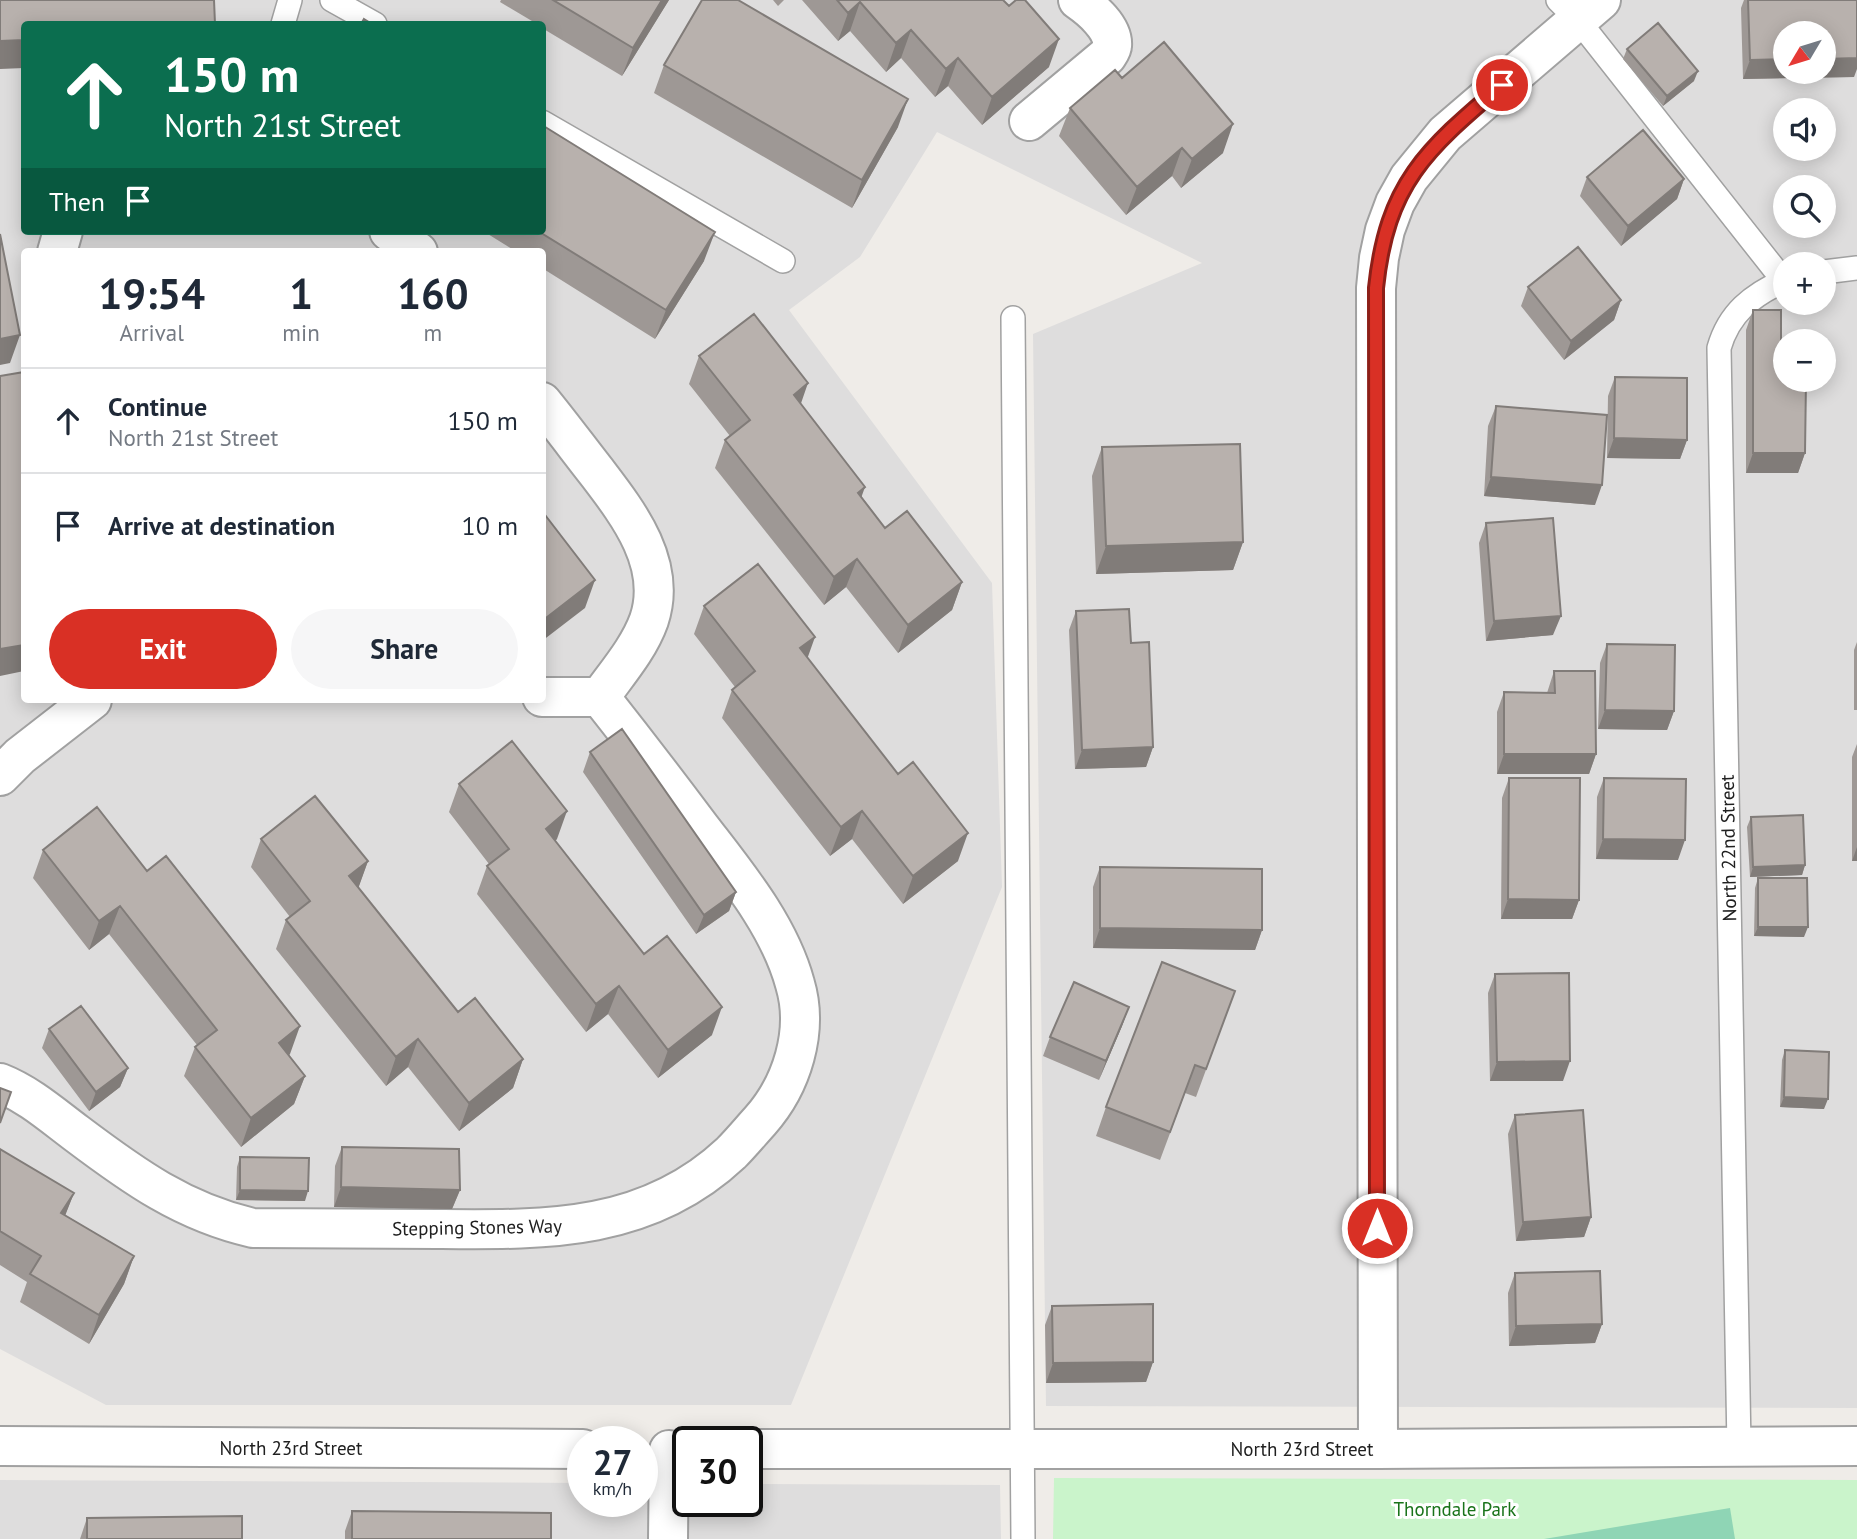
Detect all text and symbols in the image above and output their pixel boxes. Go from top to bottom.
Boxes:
north arrow [1773,21,1836,84]
map controls [1773,21,1836,392]
text: 150 m [164,42,299,106]
icon: ahead [49,49,140,140]
pin [1472,55,1532,115]
icon: arrive [1483,66,1521,104]
button: sound [1773,98,1836,161]
text: North 21st Street [164,104,401,146]
button: search [1773,175,1836,238]
icon: arrive [119,182,157,220]
text: Then [49,185,105,218]
button: + [1773,252,1836,315]
text: 19:54 [98,266,205,321]
text: 1 [289,266,313,321]
text: 160 [397,266,469,321]
text: Arrival [119,318,184,347]
text: min [282,318,320,347]
text: m [424,318,442,347]
button: − [1773,329,1836,392]
text: Continue [108,390,207,423]
icon: ahead [49,402,87,440]
text: 150 m [447,404,518,437]
text: North 21st Street [108,423,278,452]
icon: arrive [49,507,87,545]
text: Arrive at destination [108,509,335,542]
text: 10 m [462,509,518,542]
button: Exit [49,609,277,689]
button: Share [291,609,518,689]
street label: North 22nd Street [1715,774,1741,922]
position arrow [1340,1191,1414,1265]
street label: Stepping Stones Way [392,1214,562,1240]
speed limit sign: 30 [672,1426,763,1517]
street label: North 23rd Street [220,1436,363,1460]
street label: North 23rd Street [1231,1437,1374,1461]
text: 27 [593,1439,632,1485]
text: km/h [593,1477,632,1500]
park label: Thorndale Park [1394,1497,1516,1521]

